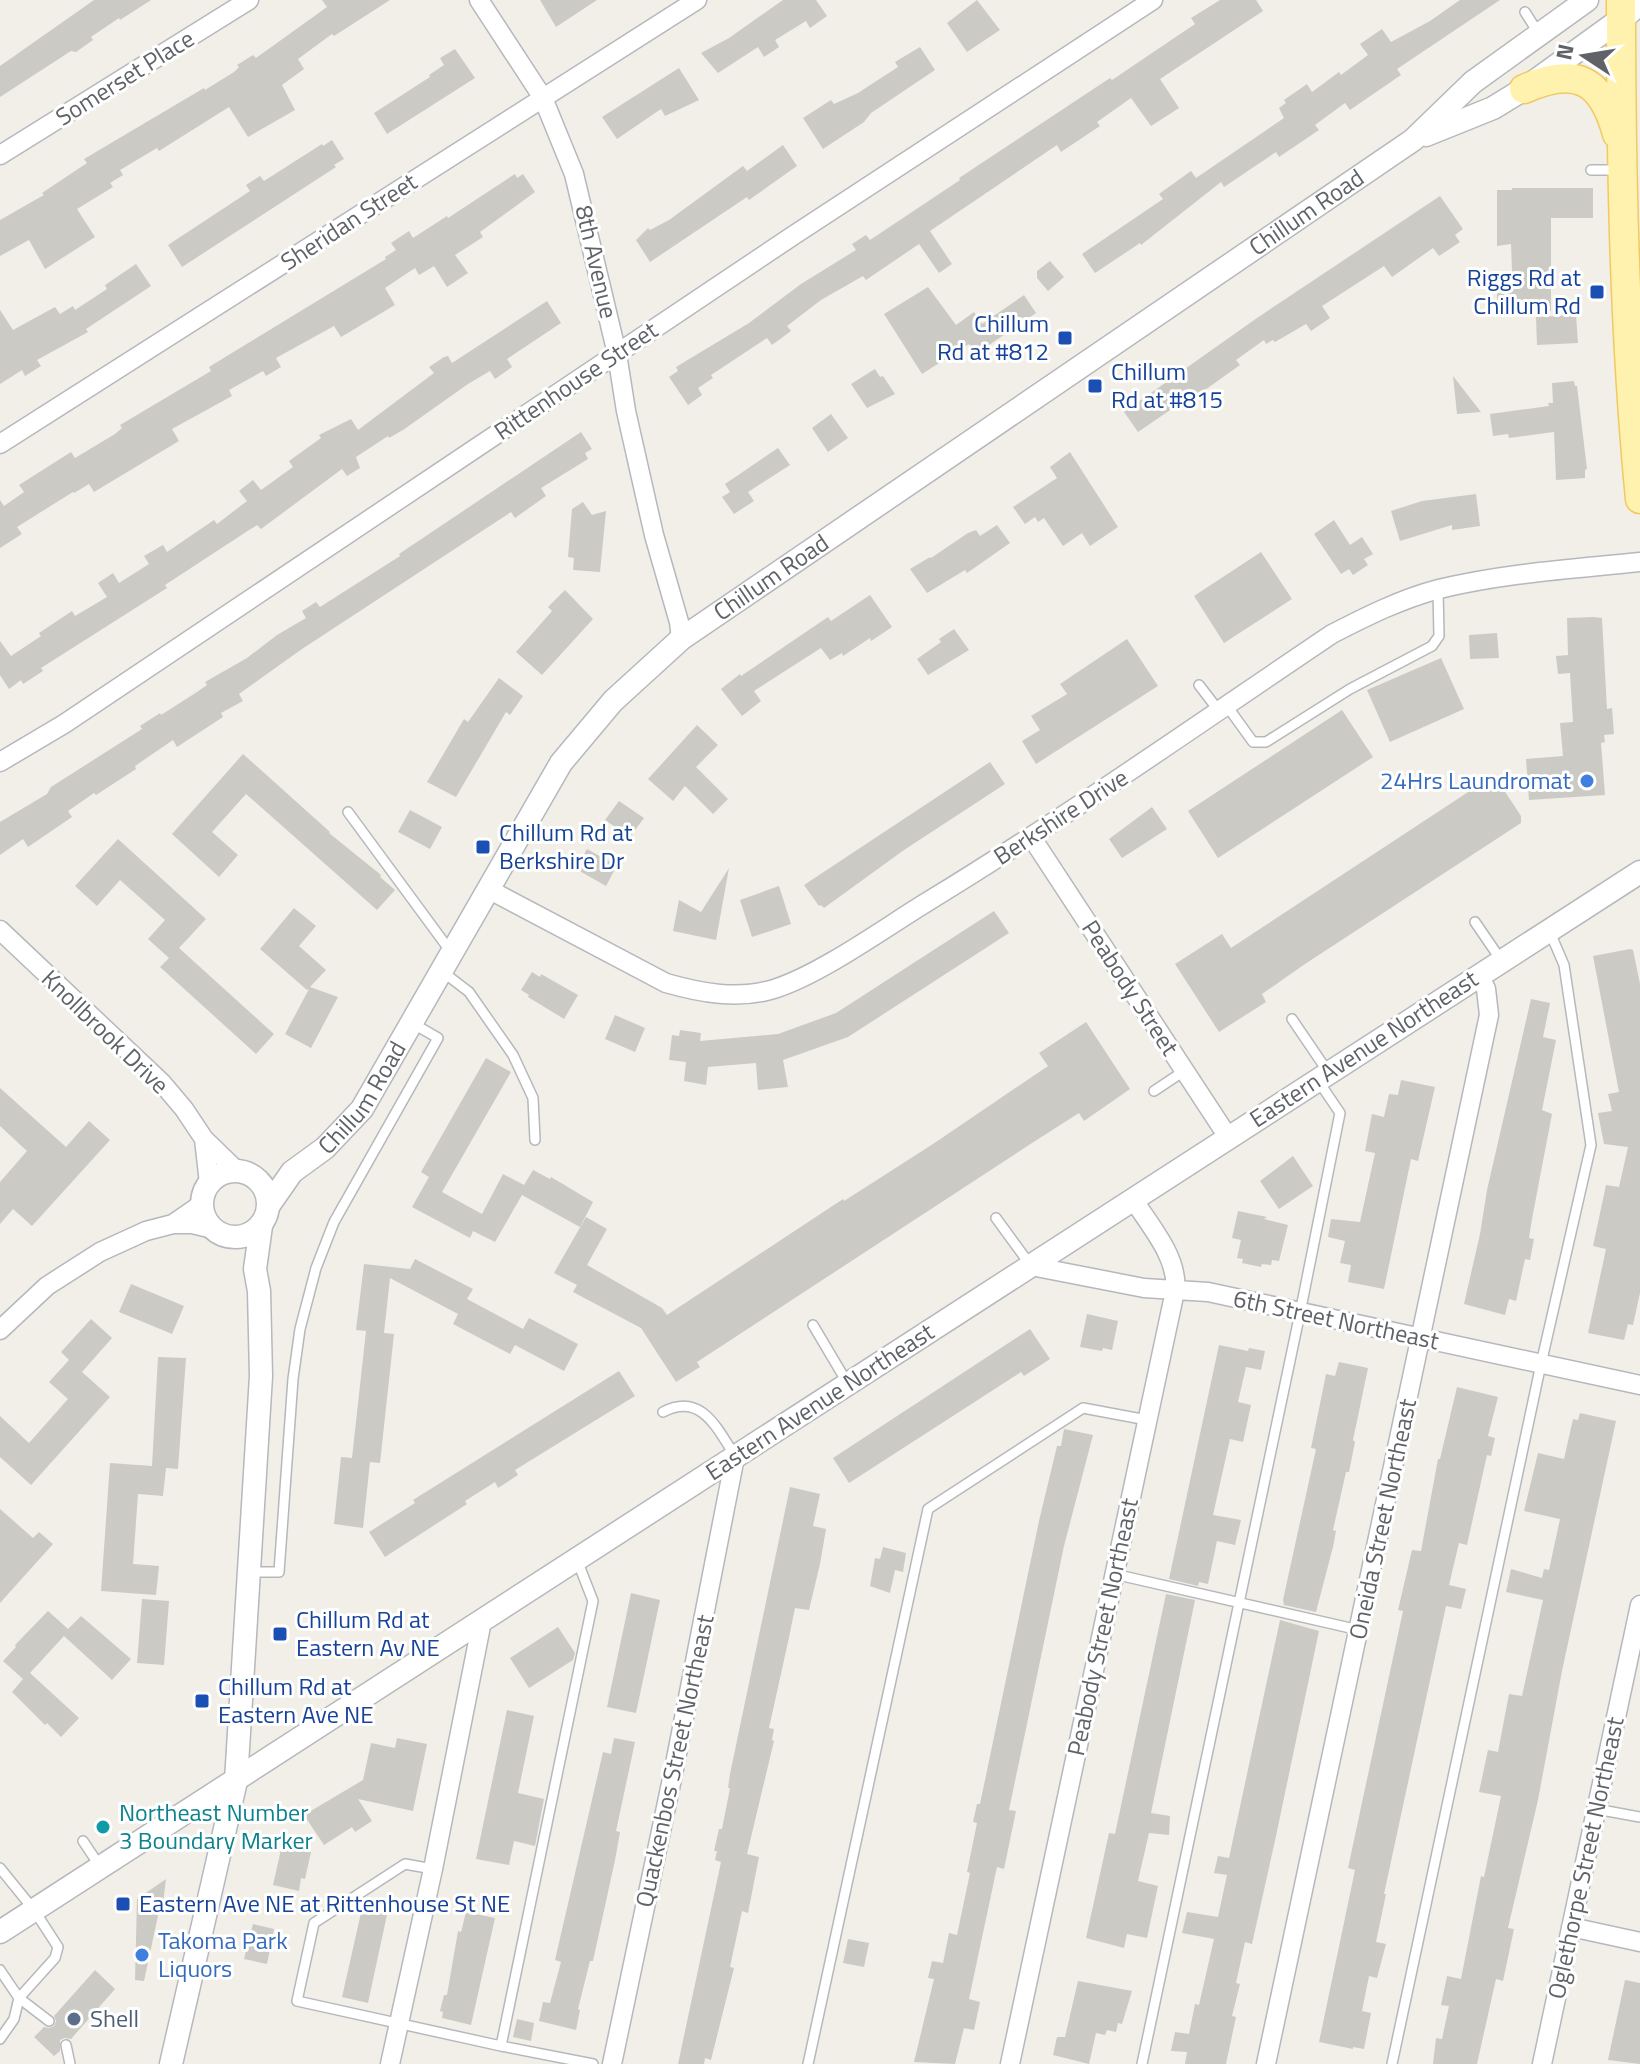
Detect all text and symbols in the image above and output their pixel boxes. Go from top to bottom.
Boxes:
north arrow [1544,16,1624,96]
street label: Somerset Place [48,20,201,134]
text: N [1546,41,1583,63]
street label: Chillum Road [1241,160,1371,264]
street label: Sheridan Street [273,163,424,279]
street label: 8th Avenue [566,202,627,322]
place label: Riggs Rd at Chillum Rd [1467,259,1582,323]
marker: Riggs Rd at Chillum Rd [1588,283,1606,301]
place label: Chillum Rd at #812 [937,305,1049,369]
street label: Rittenhouse Street [486,312,665,448]
marker: Chillum Rd at #812 [1056,329,1074,347]
place label: Chillum Rd at #815 [1111,353,1223,417]
marker: Chillum Rd at #815 [1086,377,1104,395]
street label: Chillum Road [706,525,835,629]
street label: Berkshire Drive [986,759,1135,873]
place label: 24Hrs Laundromat [1380,762,1572,798]
marker: 24Hrs Laundromat [1578,772,1596,790]
place label: Chillum Rd at Berkshire Dr [499,814,633,878]
marker: Chillum Rd at Berkshire Dr [474,838,492,856]
street label: Peabody Street [1074,913,1188,1063]
street label: Eastern Avenue Northeast [1242,960,1485,1136]
street label: Knollbrook Drive [34,961,178,1102]
street label: Chillum Road [309,1034,414,1162]
street label: 6th Street Northeast [1230,1280,1443,1359]
street label: Eastern Avenue Northeast [698,1313,941,1489]
street label: Oneida Street Northeast [1339,1394,1425,1643]
street label: Peabody Street Northeast [1057,1494,1147,1759]
place label: Chillum Rd at Eastern Av NE [296,1601,440,1665]
street label: Quackenbos Street Northeast [625,1611,723,1910]
marker: Chillum Rd at Eastern Av NE [271,1625,289,1643]
place label: Chillum Rd at Eastern Ave NE [218,1668,374,1732]
marker: Chillum Rd at Eastern Ave NE [193,1692,211,1710]
street label: Oglethorpe Street Northeast [1538,1713,1633,2002]
place label: Northeast Number 3 Boundary Marker [119,1794,313,1858]
marker: Northeast Number 3 Boundary Marker [94,1818,112,1836]
place label: Eastern Ave NE at Rittenhouse St NE [139,1885,510,1921]
marker: Eastern Ave NE at Rittenhouse St NE [114,1895,132,1913]
place label: Takoma Park Liquors [158,1922,288,1986]
marker: Takoma Park Liquors [133,1946,151,1964]
place label: Shell [90,2000,139,2036]
marker: Shell [65,2010,83,2028]

